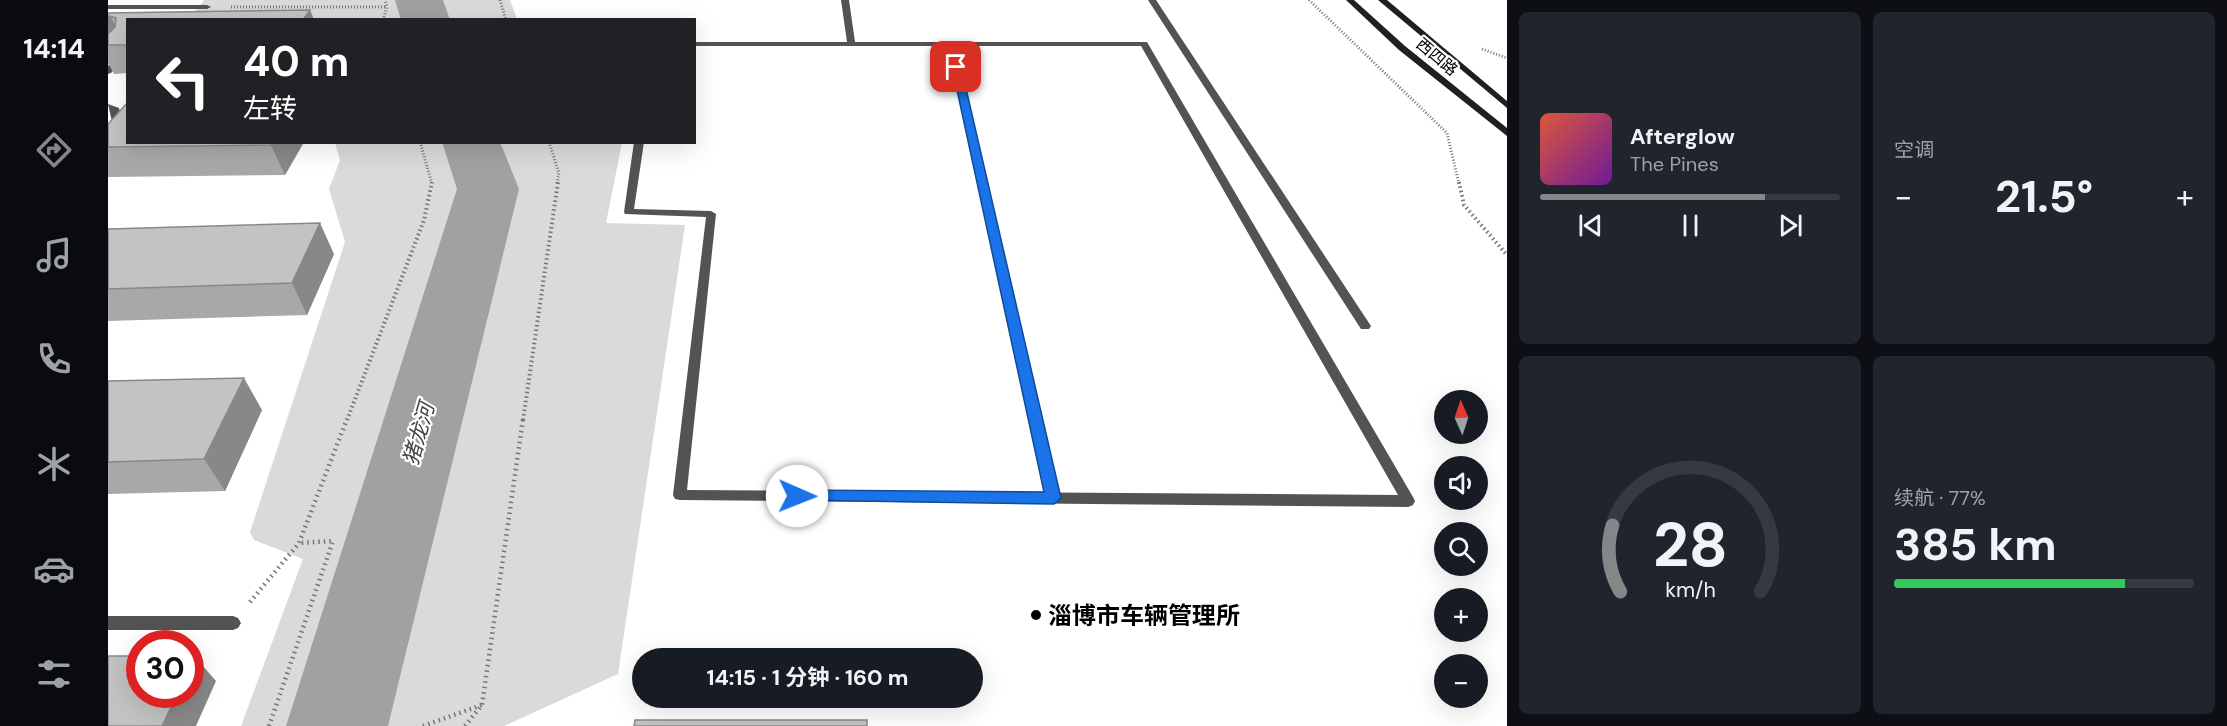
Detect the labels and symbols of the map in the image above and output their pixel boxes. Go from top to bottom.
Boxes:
street label: 西四路 [1412,34,1462,80]
pin [930,41,981,92]
north arrow [1434,390,1488,444]
water label: 猪龙河 [397,396,442,468]
position arrow [765,464,829,528]
place label: 淄博市车辆管理所 [1048,600,1240,631]
marker: 淄博市车辆管理所 [1029,608,1043,622]
speed limit sign: 30 [126,630,204,708]

